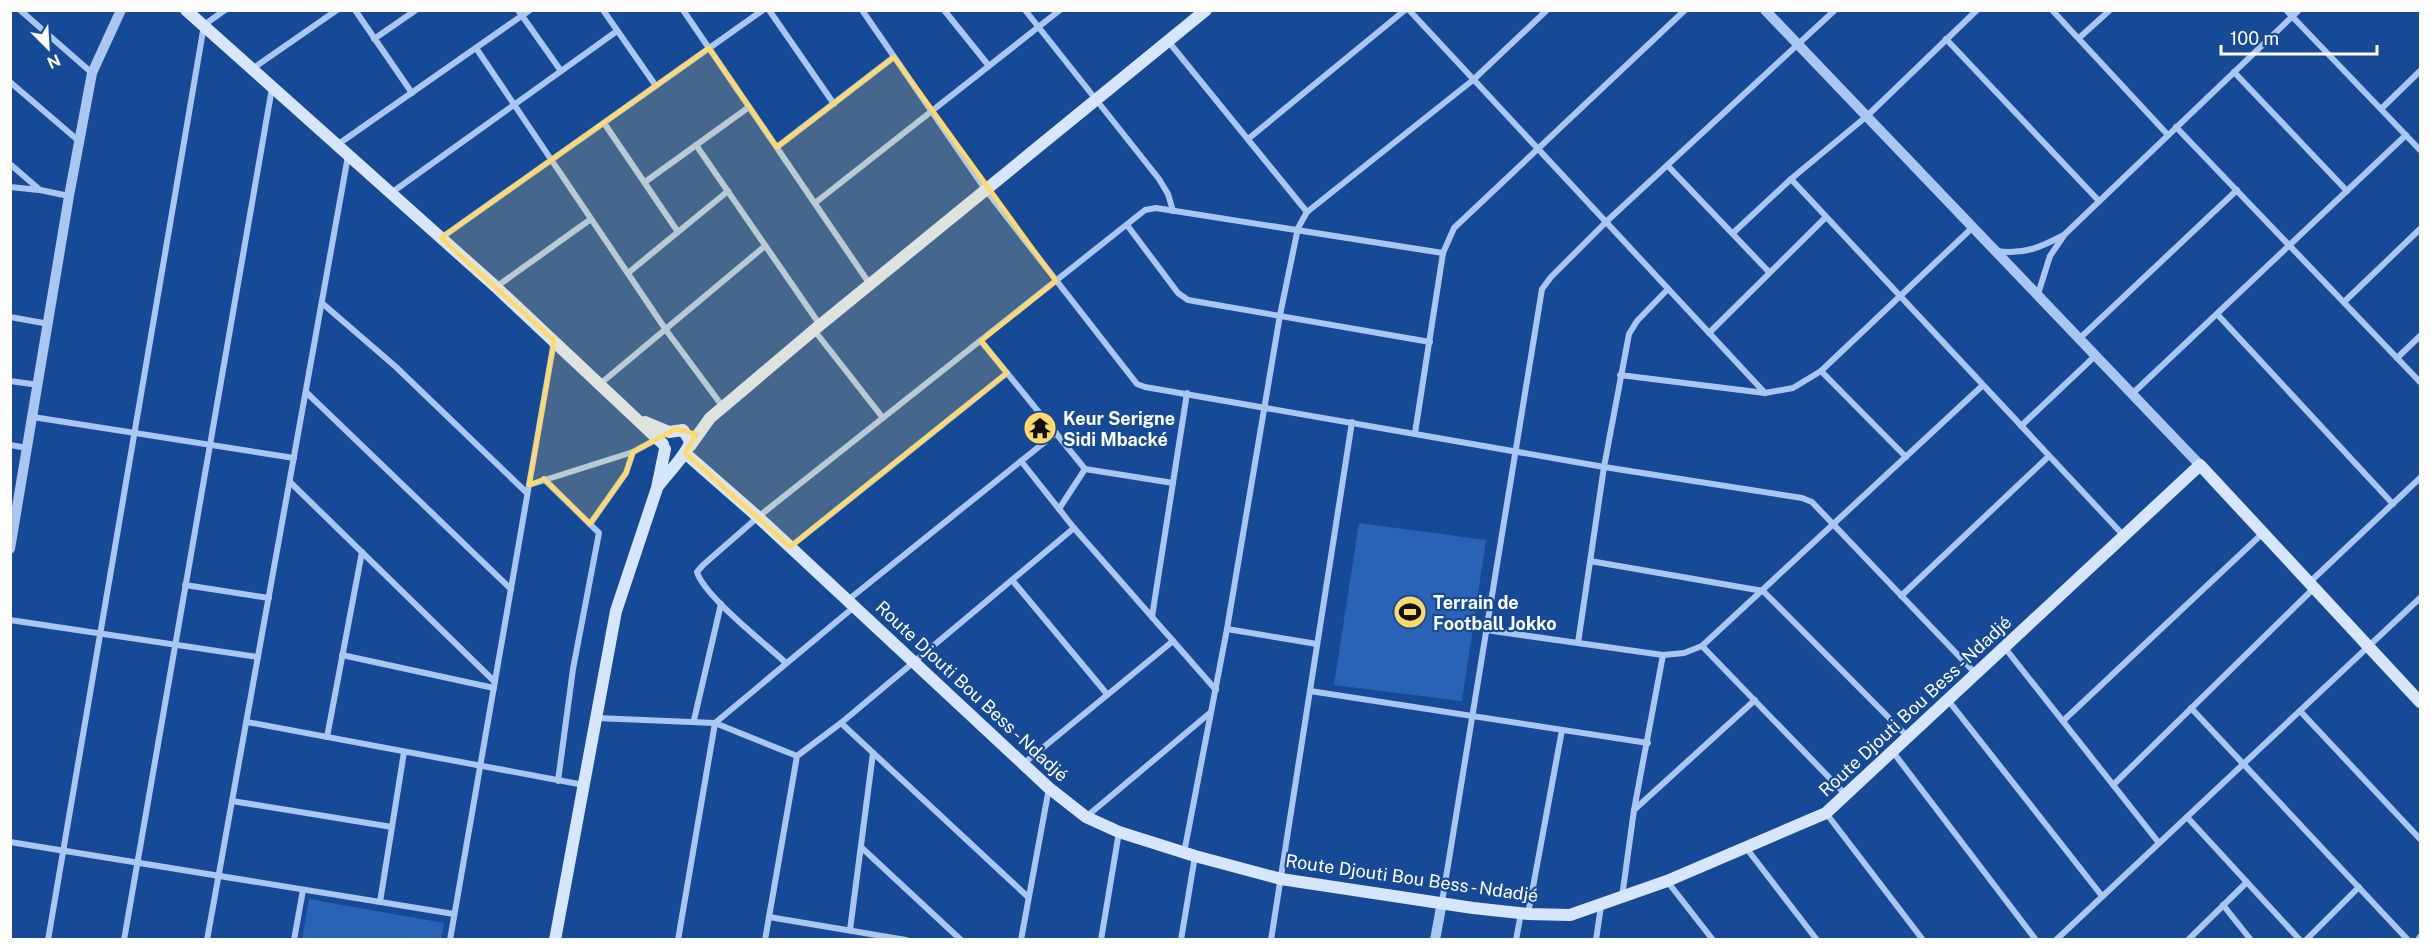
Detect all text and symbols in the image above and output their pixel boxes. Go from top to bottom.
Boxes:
north arrow [18,18,78,78]
scale bar [2221,18,2377,56]
text: 100 m [2230,28,2279,49]
text: N [44,50,63,72]
place label: Keur Serigne Sidi Mbacké [1063,408,1175,450]
temple icon: Keur Serigne Sidi Mbacké [1022,410,1058,446]
place label: Terrain de Football Jokko [1433,592,1557,634]
sports icon: Terrain de Football Jokko [1392,594,1428,630]
street label: Route Djouti Bou Bess - Ndadjé [872,596,1072,786]
street label: Route Djouti Bou Bess - Ndadjé [1815,611,2015,801]
street label: Route Djouti Bou Bess - Ndadjé [1284,850,1540,906]

